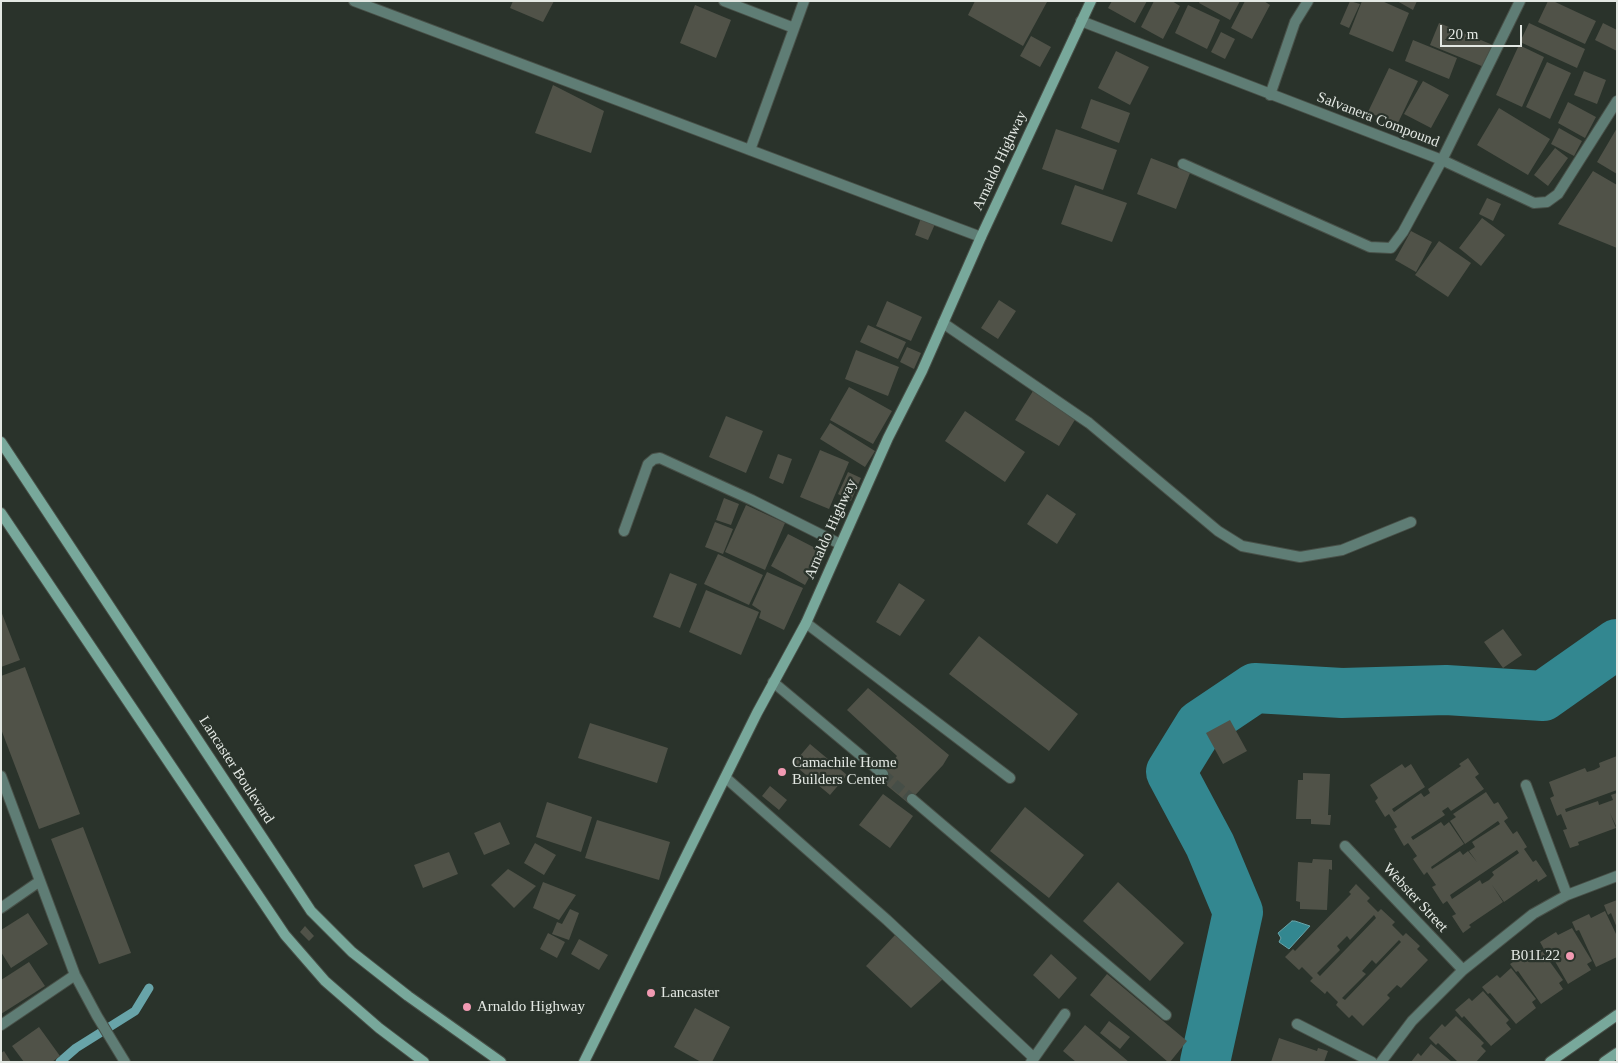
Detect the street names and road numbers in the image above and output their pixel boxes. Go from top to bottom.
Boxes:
street label: Salvanera Compound [1314,88,1442,152]
street label: Arnaldo Highway [969,108,1031,214]
street label: Arnaldo Highway [801,476,861,582]
street label: Lancaster Boulevard [195,713,277,827]
street label: Webster Street [1379,860,1451,936]

